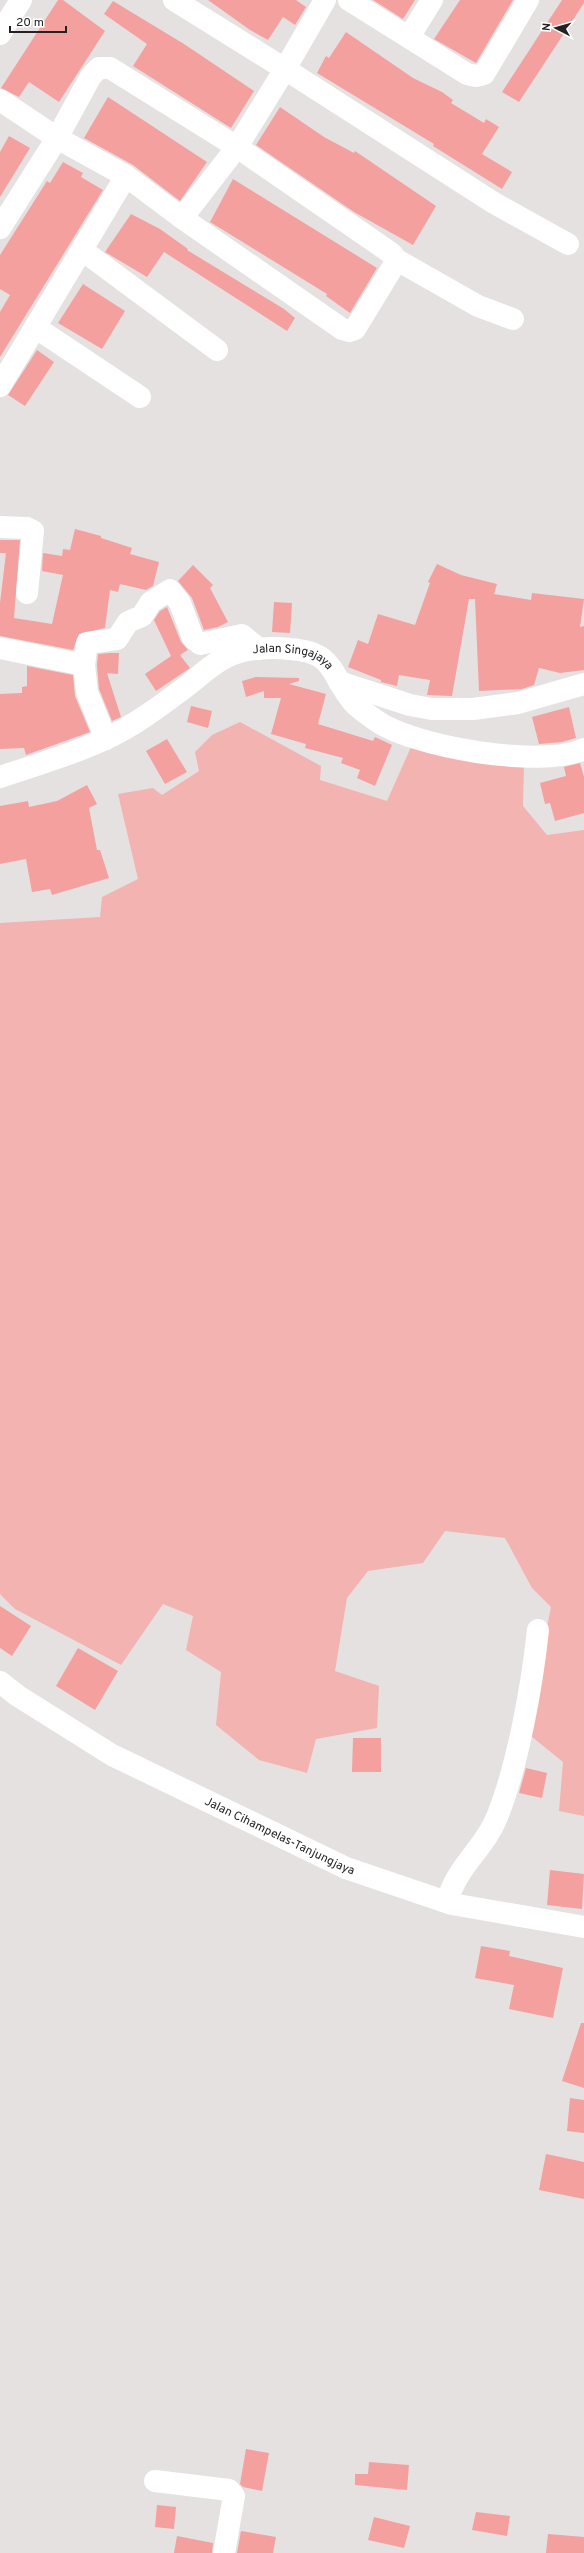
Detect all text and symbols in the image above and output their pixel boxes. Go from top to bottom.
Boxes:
scale bar [10,8,66,34]
north arrow [536,8,576,48]
text: 20 m [16,15,44,31]
text: N [540,22,554,32]
street label: Jalan Singajaya [251,641,337,673]
street label: Jalan Cihampelas-Tanjungjaya [202,1794,357,1879]

